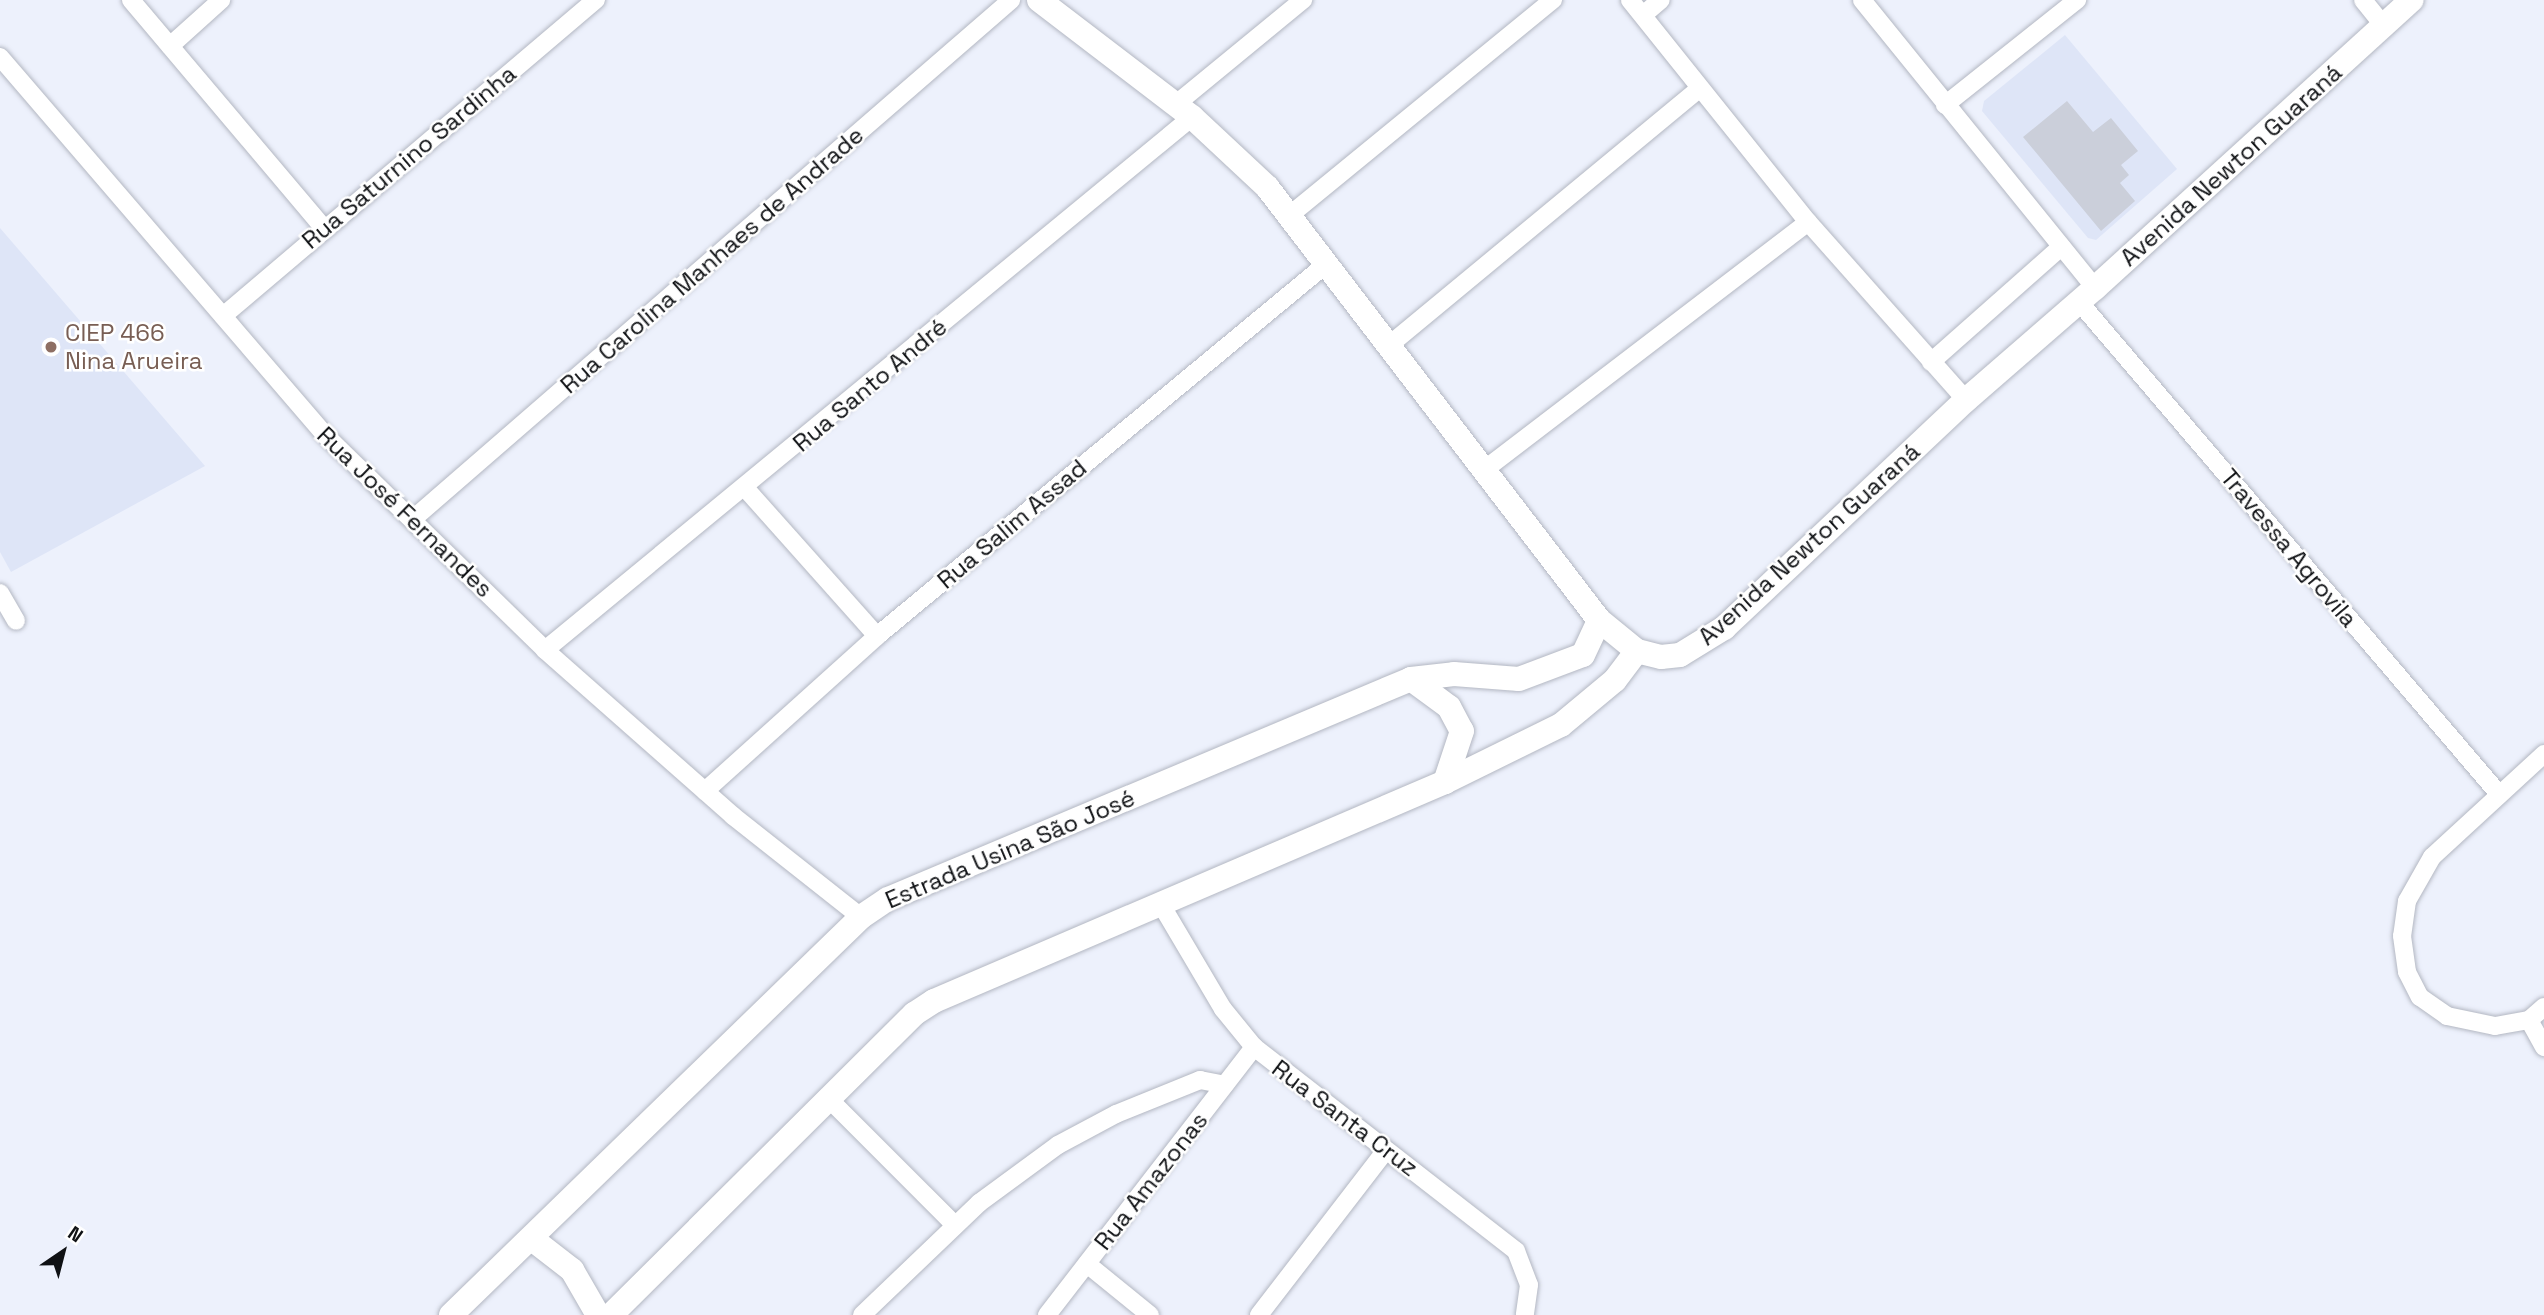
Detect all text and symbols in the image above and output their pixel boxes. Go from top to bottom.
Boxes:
street label: Avenida Newton Guaraná [2114,58,2348,272]
street label: Rua Saturnino Sardinha [296,59,522,255]
street label: Rua Carolina Manhaes de Andrade [555,120,869,400]
street label: Rua Santo André [787,312,953,458]
place label: CIEP 466 Nina Arueira [65,319,203,375]
marker: CIEP 466 Nina Arueira [43,339,59,355]
street label: Rua José Fernandes [311,421,499,603]
street label: Avenida Newton Guaraná [1692,437,1926,651]
street label: Rua Salim Assad [931,453,1093,595]
street label: Travessa Agrovila [2214,463,2364,633]
street label: Estrada Usina São José [881,783,1139,915]
street label: Rua Santa Cruz [1266,1054,1424,1182]
street label: Rua Amazonas [1088,1106,1214,1256]
north arrow [28,1217,98,1287]
text: N [63,1220,88,1248]

